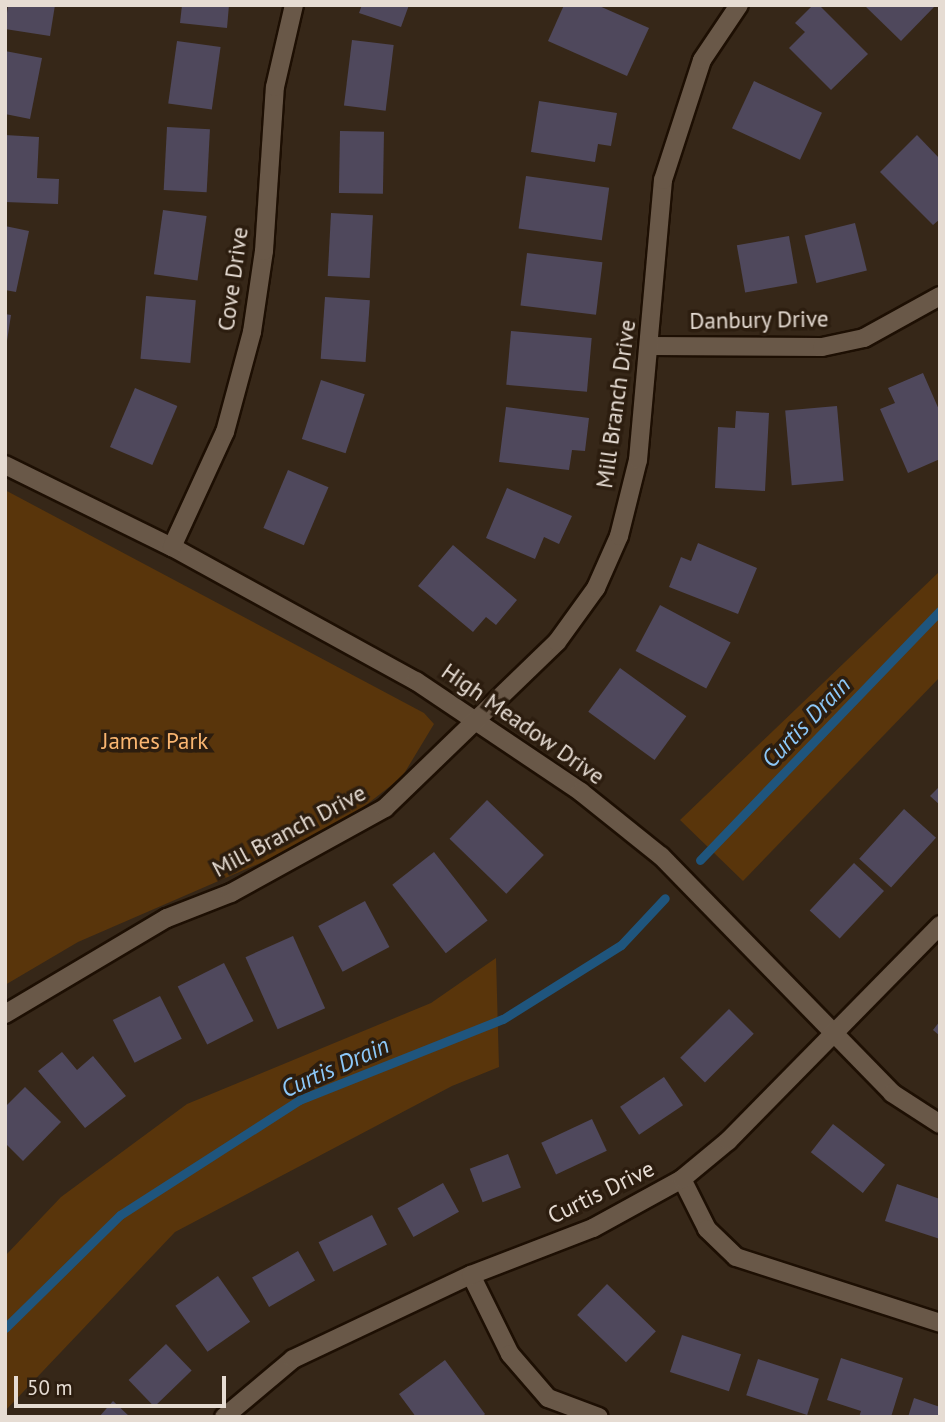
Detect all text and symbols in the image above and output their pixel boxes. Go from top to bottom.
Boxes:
street label: Cove Drive [212,225,254,333]
street label: Danbury Drive [689,305,829,335]
street label: Mill Branch Drive [591,318,641,490]
street label: High Meadow Drive [436,657,610,791]
water label: Curtis Drain [756,671,856,773]
park label: James Park [102,727,208,755]
street label: Mill Branch Drive [208,779,370,883]
water label: Curtis Drain [276,1030,394,1104]
street label: Curtis Drive [543,1154,659,1230]
scale bar [18,1362,229,1406]
text: 50 m [27,1374,73,1401]

